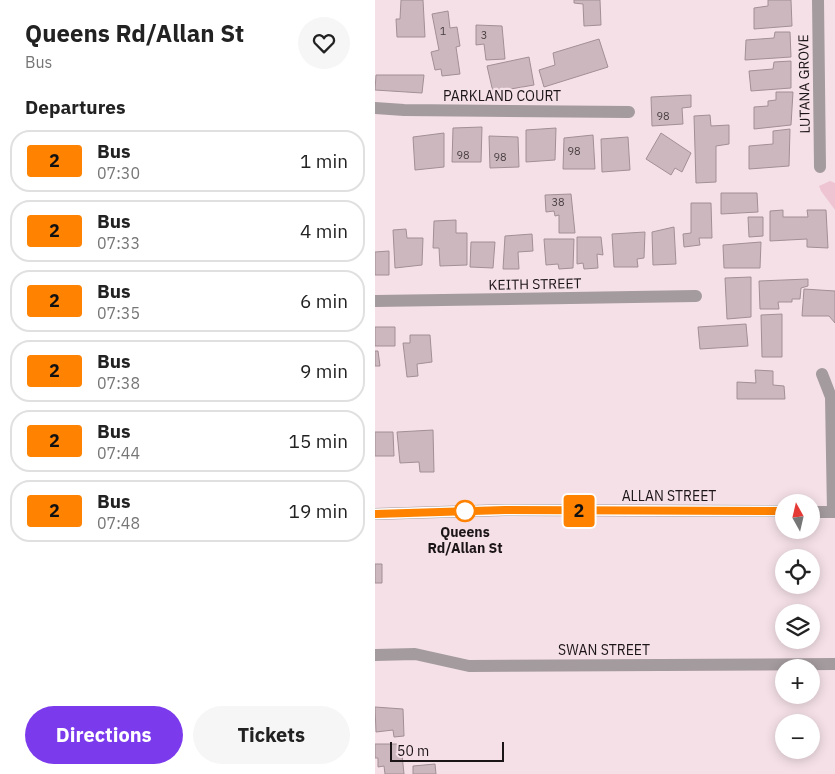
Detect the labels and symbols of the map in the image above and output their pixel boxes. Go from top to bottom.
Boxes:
house number: 1 [440,24,447,38]
house number: 3 [481,28,487,42]
street label: LUTANA GROVE [794,34,814,134]
street label: PARKLAND COURT [443,87,561,105]
house number: 98 [656,109,670,123]
house number: 98 [567,144,581,158]
house number: 98 [456,148,470,162]
house number: 98 [493,150,507,164]
house number: 38 [551,195,565,209]
street label: KEITH STREET [488,274,582,294]
street label: ALLAN STREET [622,487,716,505]
north arrow [775,494,820,539]
line badge: 2 [563,495,595,527]
marker: Queens Rd/Allan St [454,500,476,522]
place label: Queens Rd/Allan St [427,523,503,557]
street label: SWAN STREET [558,641,650,659]
scale bar [390,739,504,762]

